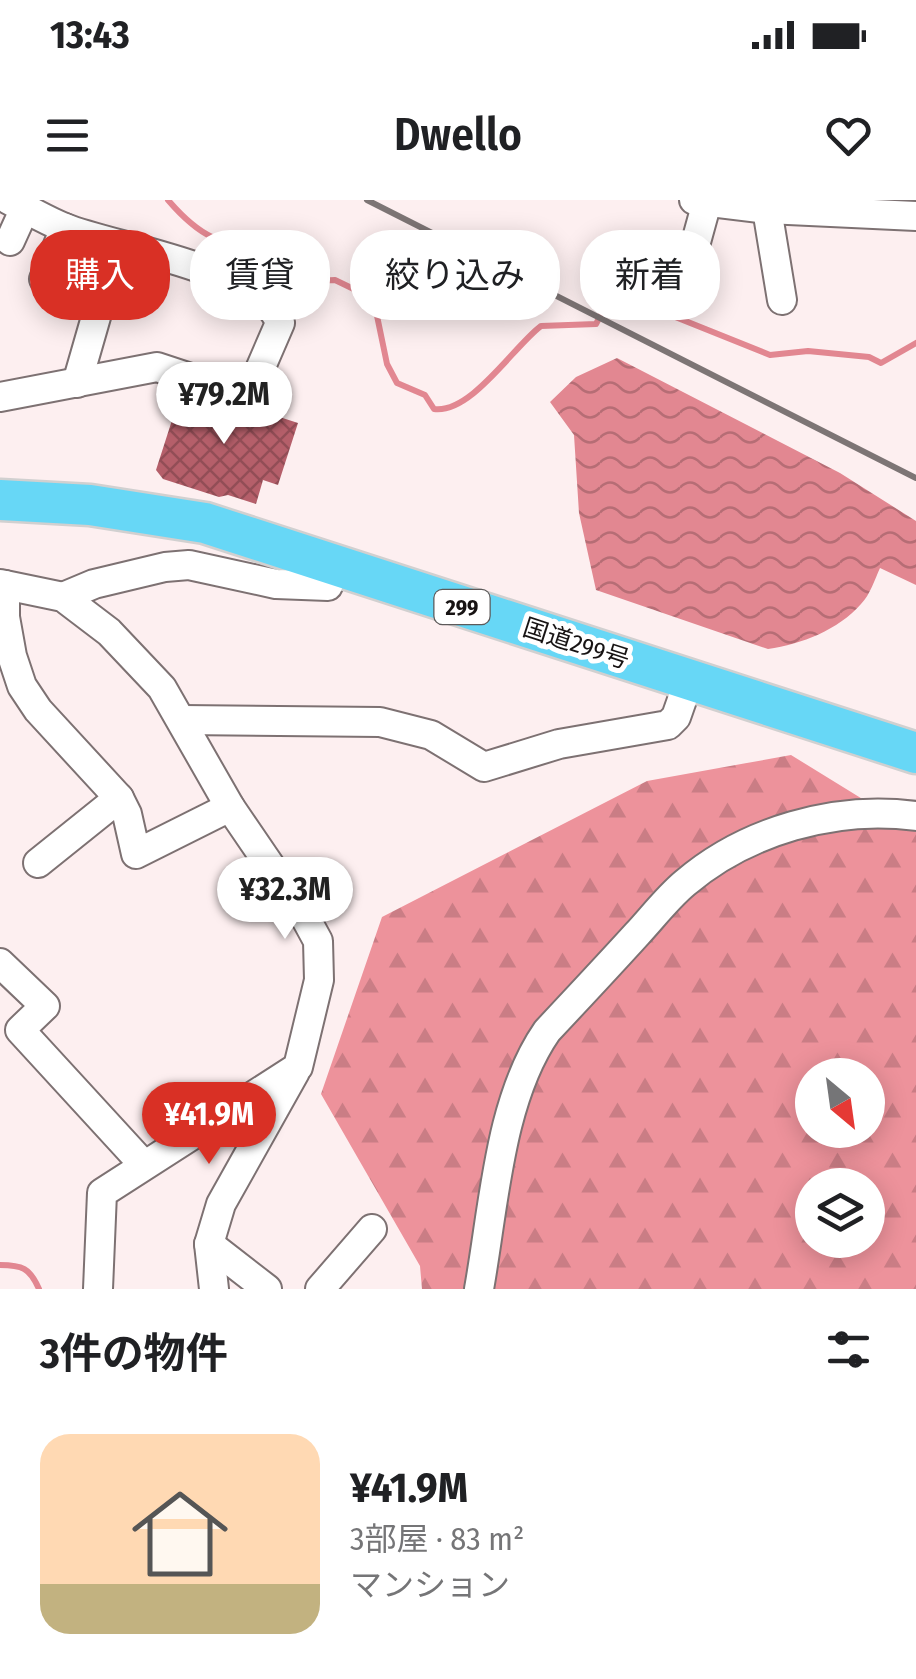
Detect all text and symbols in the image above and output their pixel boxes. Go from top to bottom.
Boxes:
text: 13:43 [50,12,130,58]
icon: menu [40,108,95,163]
text: Dwello [394,108,522,162]
icon: heart [821,108,876,163]
chip: 購入 [30,230,170,320]
chip: 賃貸 [190,230,330,320]
chip: 絞り込み [350,230,560,320]
chip: 新着 [580,230,720,320]
pin: ¥79.2M [143,362,305,447]
text: ¥79.2M [178,375,270,413]
road number: 299 [434,590,490,624]
street label: 国道299号 [519,613,633,675]
pin: ¥32.3M [204,857,366,942]
text: ¥32.3M [239,870,331,908]
north arrow [795,1058,885,1148]
map controls [795,1058,885,1258]
pin: ¥41.9M [128,1082,290,1167]
text: ¥41.9M [164,1095,254,1133]
button: layers [795,1168,885,1258]
icon: filters [821,1322,876,1377]
text: 3件の物件 [40,1329,228,1379]
text: ¥41.9M [350,1463,468,1513]
icon: home [120,1474,240,1594]
text: 3部屋 · 83 m² [350,1520,524,1558]
text: マンション [350,1566,510,1604]

